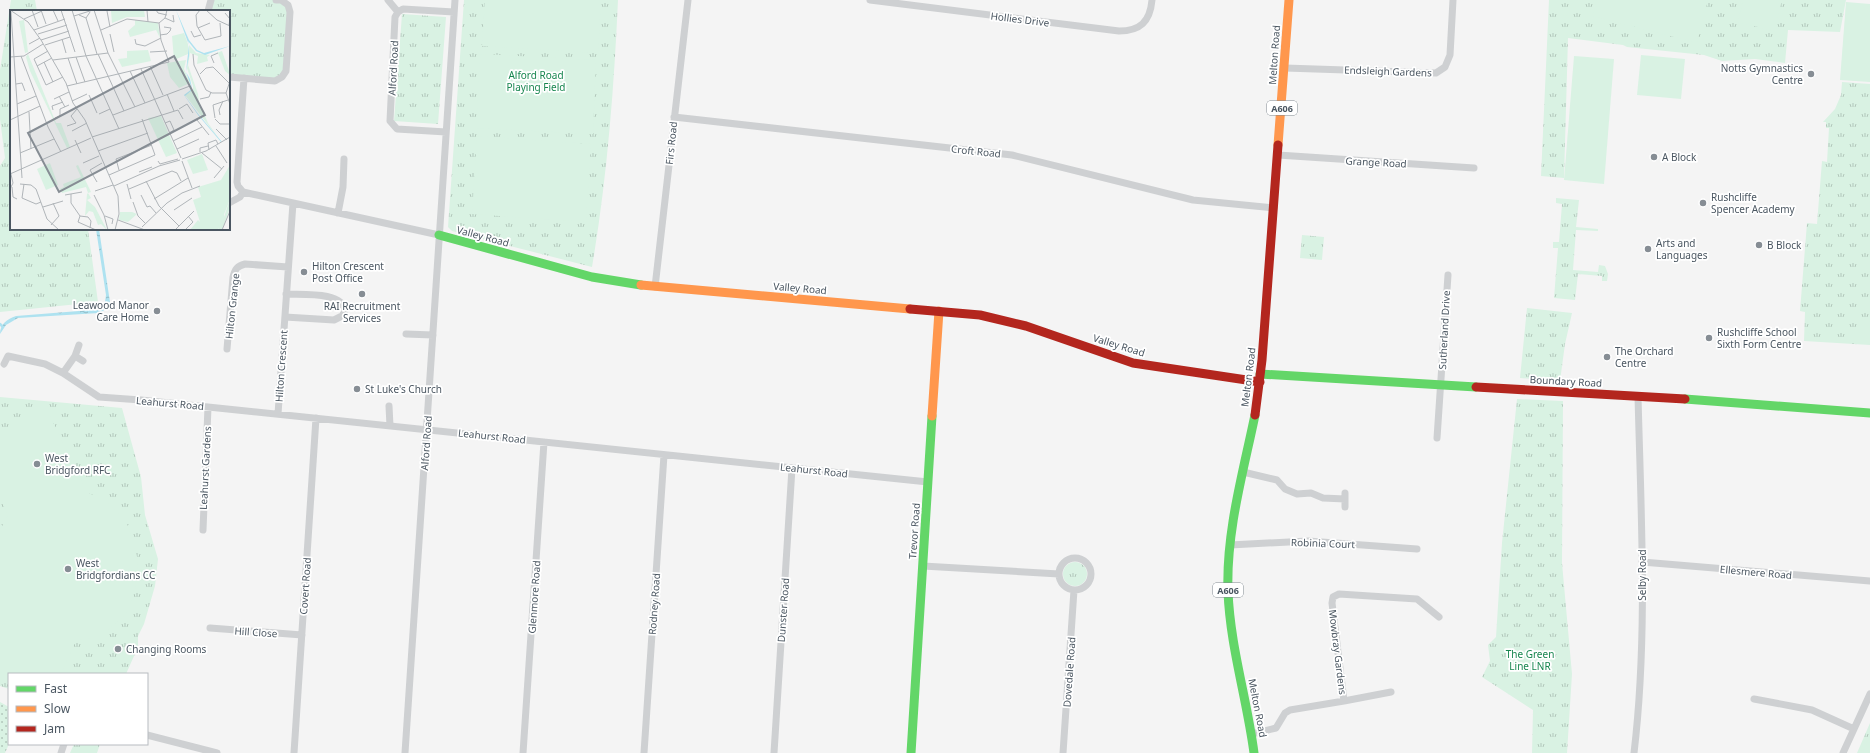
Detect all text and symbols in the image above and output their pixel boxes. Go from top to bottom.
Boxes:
street label: Hollies Drive [990,8,1050,30]
inset map [10,10,230,230]
street label: Melton Road [1265,25,1283,85]
street label: Alford Road [385,40,401,96]
place label: Notts Gymnastics Centre [1721,61,1803,87]
street label: Endsleigh Gardens [1344,62,1432,80]
park label: Alford Road Playing Field [507,68,566,94]
marker: Notts Gymnastics Centre [1806,69,1816,79]
road number: A606 [1267,101,1297,115]
street label: Firs Road [662,121,680,165]
street label: Croft Road [950,141,1002,161]
place label: A Block [1662,150,1697,164]
marker: A Block [1649,152,1659,162]
street label: Grange Road [1345,153,1407,171]
place label: Rushcliffe Spencer Academy [1711,190,1796,216]
marker: Rushcliffe Spencer Academy [1698,198,1708,208]
street label: Valley Road [455,222,511,250]
place label: Arts and Languages [1656,236,1708,262]
place label: B Block [1767,238,1802,252]
marker: B Block [1754,240,1764,250]
marker: Arts and Languages [1643,244,1653,254]
place label: Hilton Crescent Post Office [312,259,384,285]
marker: Hilton Crescent Post Office [299,267,309,277]
street label: Hilton Grange [222,272,242,339]
street label: Valley Road [773,279,827,297]
marker: RAI Recruitment Services [357,289,367,299]
street label: Sutherland Drive [1435,290,1453,370]
place label: Leawood Manor Care Home [73,298,149,324]
place label: RAI Recruitment Services [324,299,401,325]
marker: Leawood Manor Care Home [152,306,162,316]
place label: Rushcliffe School Sixth Form Centre [1717,325,1802,351]
street label: Hilton Crescent [272,329,291,402]
street label: Valley Road [1091,330,1147,360]
marker: Rushcliffe School Sixth Form Centre [1704,333,1714,343]
place label: The Orchard Centre [1615,344,1673,370]
street label: Melton Road [1237,346,1259,408]
marker: The Orchard Centre [1602,352,1612,362]
street label: Boundary Road [1529,372,1603,390]
place label: St Luke's Church [365,382,442,396]
marker: St Luke's Church [352,384,362,394]
street label: Leahurst Road [136,393,204,413]
street label: Alford Road [417,415,435,471]
street label: Leahurst Road [457,425,527,447]
street label: Leahurst Gardens [196,426,214,510]
place label: West Bridgford RFC [45,451,111,477]
marker: West Bridgford RFC [32,459,42,469]
street label: Leahurst Road [779,459,849,481]
street label: Trevor Road [905,502,923,560]
street label: Robinia Court [1291,535,1356,551]
street label: Selby Road [1635,549,1649,601]
place label: West Bridgfordians CC [76,556,156,582]
street label: Covert Road [296,557,314,615]
street label: Glenmore Road [524,560,544,634]
street label: Ellesmere Road [1719,562,1793,582]
marker: West Bridgfordians CC [63,564,73,574]
street label: Rodney Road [645,573,663,635]
street label: Dunster Road [774,577,792,643]
road number: A606 [1213,583,1243,597]
street label: Mowbray Gardens [1326,609,1350,696]
street label: Hill Close [234,624,278,641]
street label: Dovedale Road [1060,636,1078,708]
place label: Changing Rooms [126,642,207,656]
marker: Changing Rooms [113,644,123,654]
park label: The Green Line LNR [1506,647,1554,673]
legend [8,673,148,745]
street label: Melton Road [1245,677,1271,739]
text: Fast [44,680,68,697]
text: Slow [44,700,71,717]
text: Jam [43,720,65,737]

